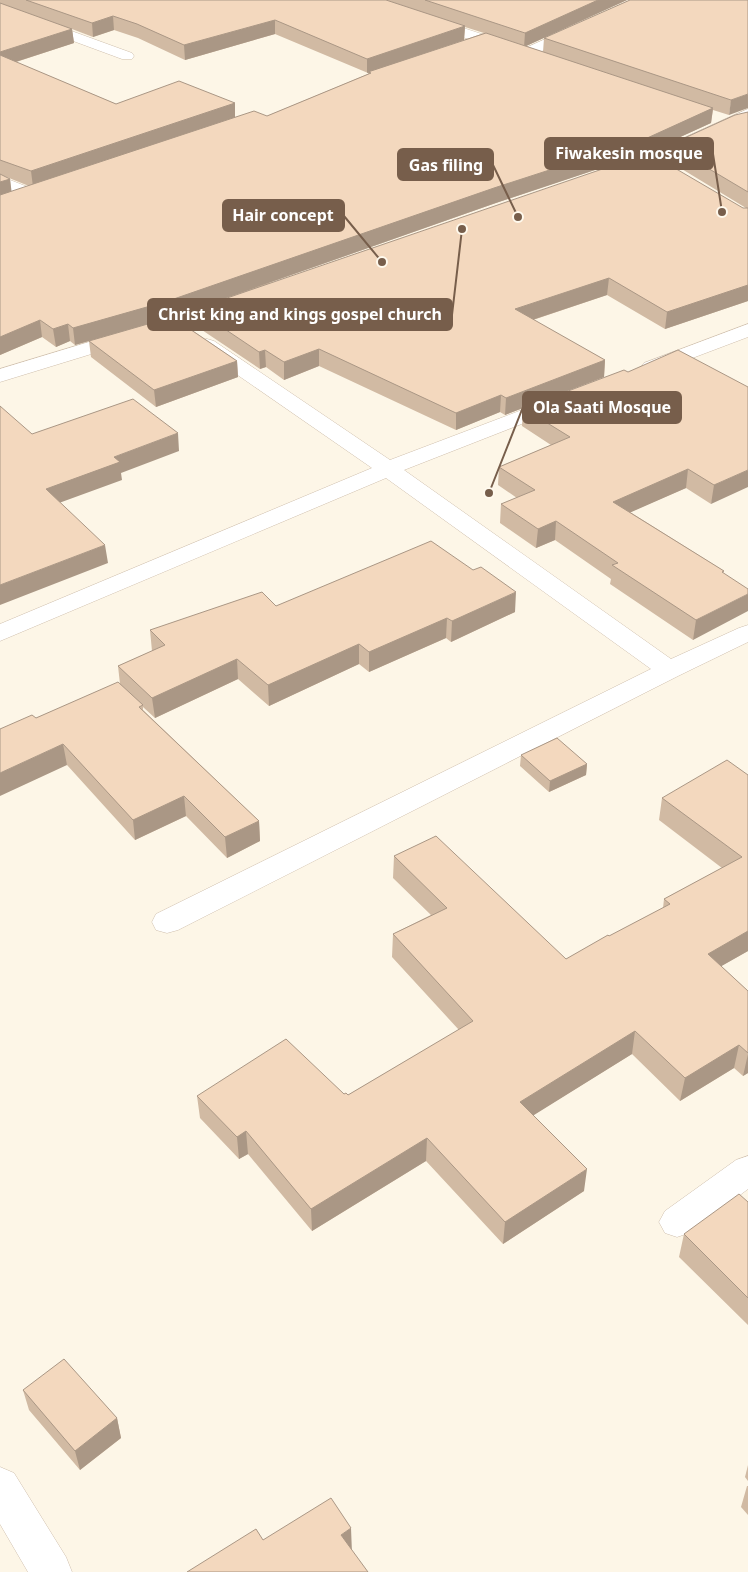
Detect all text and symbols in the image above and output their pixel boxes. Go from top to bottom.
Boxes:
callout: Fiwakesin mosque [545,138,713,169]
text: Fiwakesin mosque [555,142,703,164]
callout: Gas filing [398,149,493,180]
text: Gas filing [409,154,483,176]
callout: Hair concept [223,200,344,231]
text: Hair concept [232,204,334,226]
callout: Christ king and kings gospel church [148,299,452,330]
text: Christ king and kings gospel church [158,303,442,325]
callout: Ola Saati Mosque [523,392,681,423]
text: Ola Saati Mosque [533,396,671,418]

